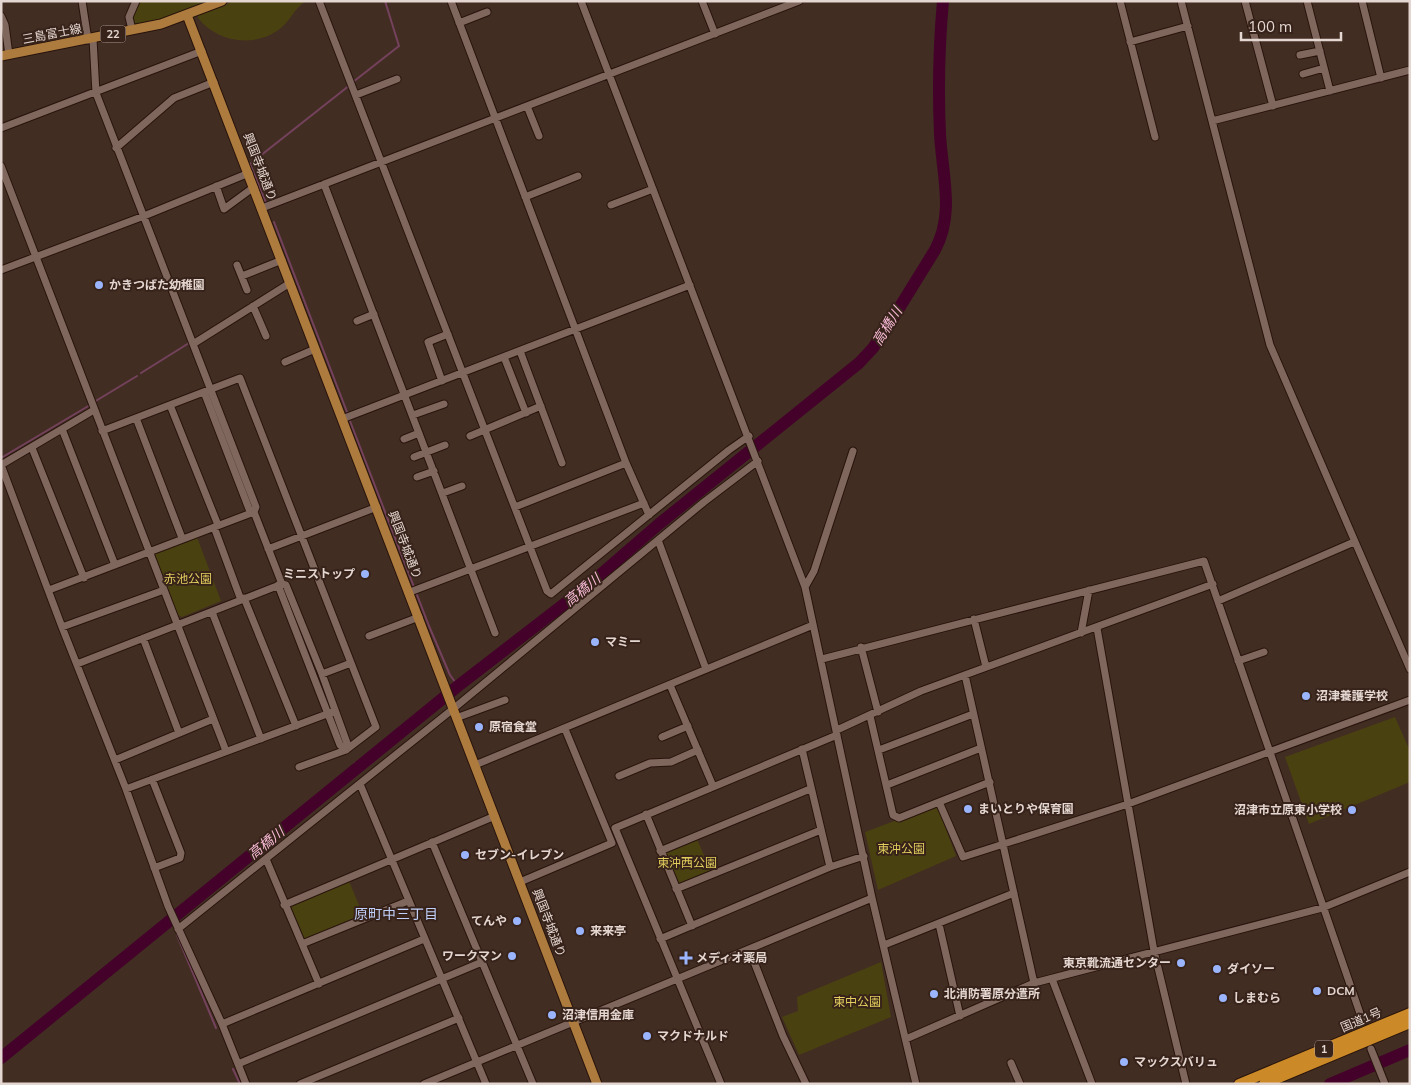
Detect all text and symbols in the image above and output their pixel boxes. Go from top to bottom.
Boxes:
scale bar [1241,10,1341,42]
text: 100 m [1248,17,1292,36]
street label: 三島富士線 [21,20,83,47]
road number: 22 [100,26,126,42]
street label: 興国寺城通り [241,131,280,203]
place label: かきつばた幼稚園 [109,277,205,292]
marker: かきつばた幼稚園 [93,279,105,291]
water label: 高橋川 [868,302,907,349]
street label: 興国寺城通り [386,509,425,581]
place label: ミニストップ [283,566,355,581]
marker: ミニストップ [359,568,371,580]
water label: 高橋川 [560,569,606,610]
park label: 赤池公園 [164,571,212,586]
place label: マミー [605,634,641,649]
marker: マミー [589,636,601,648]
place label: 沼津養護学校 [1316,688,1388,703]
marker: 沼津養護学校 [1300,690,1312,702]
place label: 原宿食堂 [489,719,537,734]
marker: 原宿食堂 [473,721,485,733]
place label: まいとりや保育園 [978,801,1074,816]
place label: 沼津市立原東小学校 [1234,802,1342,817]
marker: まいとりや保育園 [962,803,974,815]
marker: 沼津市立原東小学校 [1346,804,1358,816]
water label: 高橋川 [244,822,290,863]
park label: 東沖公園 [877,841,925,856]
place label: セブン-イレブン [475,847,564,862]
marker: セブン-イレブン [459,849,471,861]
park label: 東沖西公園 [657,855,717,870]
street label: 興国寺城通り [530,887,569,959]
district label: 原町中三丁目 [354,905,438,923]
place label: てんや [471,913,507,928]
marker: てんや [511,915,523,927]
place label: 来来亭 [590,923,626,938]
marker: 来来亭 [574,925,586,937]
place label: ワークマン [442,948,502,963]
marker: ワークマン [506,950,518,962]
place label: メディオ薬局 [696,950,767,965]
marker: メディオ薬局 [680,952,692,964]
place label: 東京靴流通センター [1063,955,1171,970]
marker: 東京靴流通センター [1175,957,1187,969]
place label: ダイソー [1227,961,1275,976]
marker: ダイソー [1211,963,1223,975]
place label: DCM [1327,983,1355,998]
marker: DCM [1311,985,1323,997]
place label: 北消防署原分遣所 [944,986,1040,1001]
marker: 北消防署原分遣所 [928,988,940,1000]
place label: しまむら [1233,990,1281,1005]
marker: しまむら [1217,992,1229,1004]
park label: 東中公園 [833,994,881,1009]
street label: 国道1号 [1338,1004,1384,1035]
place label: 沼津信用金庫 [562,1007,634,1022]
marker: 沼津信用金庫 [546,1009,558,1021]
place label: マクドナルド [657,1028,729,1043]
marker: マクドナルド [641,1030,653,1042]
road number: 1 [1315,1040,1333,1058]
place label: マックスバリュ [1134,1054,1218,1069]
marker: マックスバリュ [1118,1056,1130,1068]

